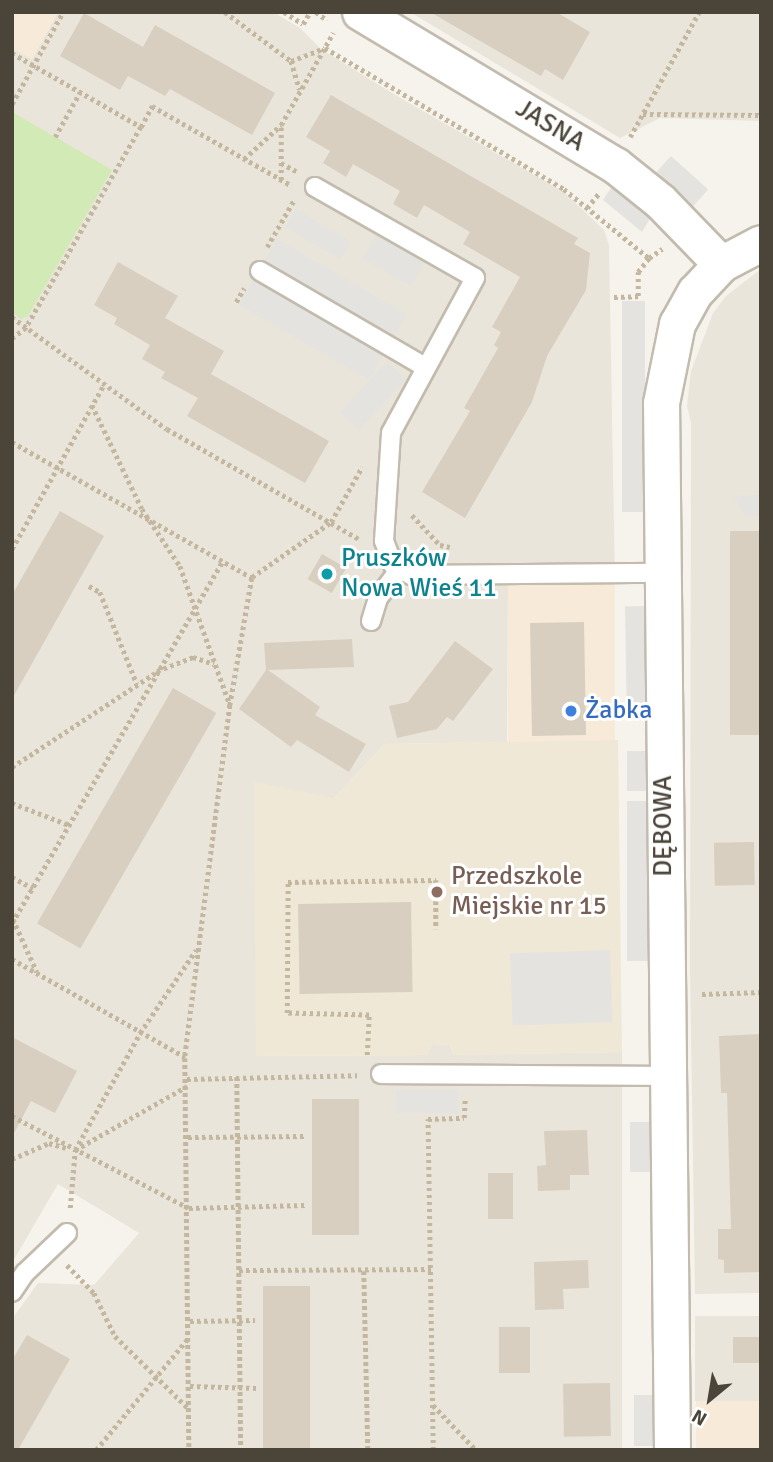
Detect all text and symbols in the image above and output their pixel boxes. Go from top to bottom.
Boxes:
street label: JASNA [510,93,590,159]
place label: Pruszków Nowa Wieś 11 [341,543,497,604]
marker: Pruszków Nowa Wieś 11 [319,566,335,582]
place label: Żabka [585,695,652,727]
marker: Żabka [563,703,579,719]
street label: DĘBOWA [648,775,680,877]
place label: Przedszkole Miejskie nr 15 [451,861,607,922]
marker: Przedszkole Miejskie nr 15 [429,884,445,900]
north arrow [675,1364,745,1434]
text: N [688,1403,711,1431]

